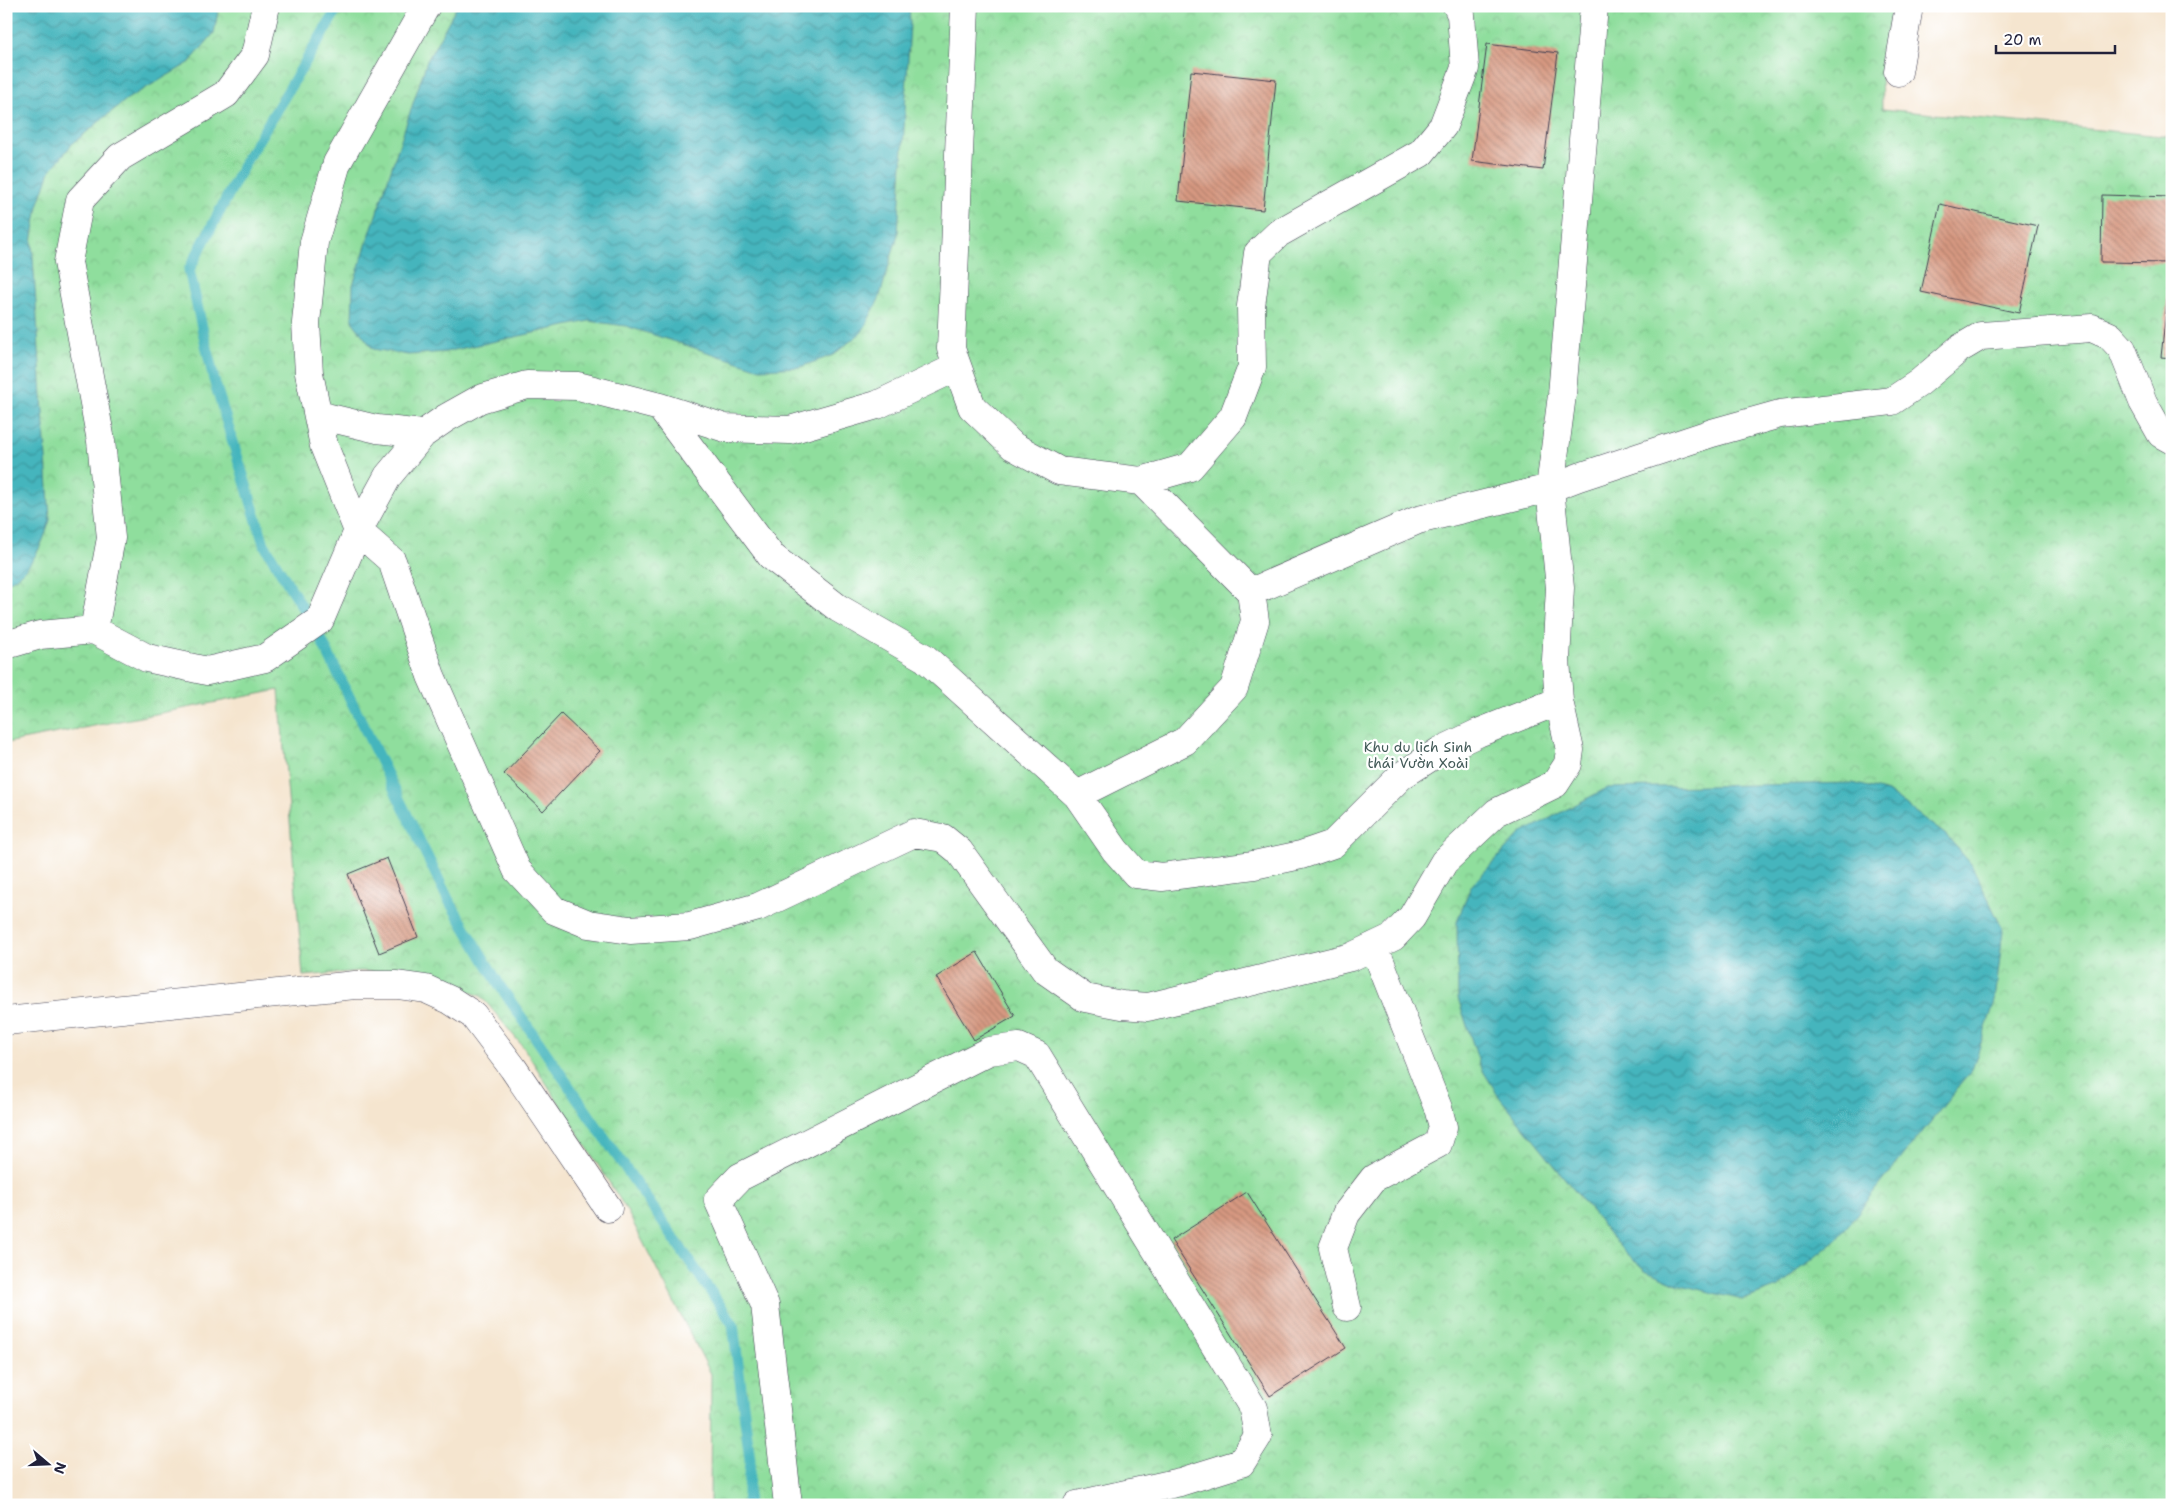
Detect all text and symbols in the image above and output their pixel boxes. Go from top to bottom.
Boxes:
scale bar [1996,22,2114,54]
text: 20 m [2003,30,2042,50]
park label: Khu du lịch Sinh thái Vườn Xoài [1364,738,1472,772]
north arrow [22,1438,72,1488]
text: N [50,1460,71,1476]

